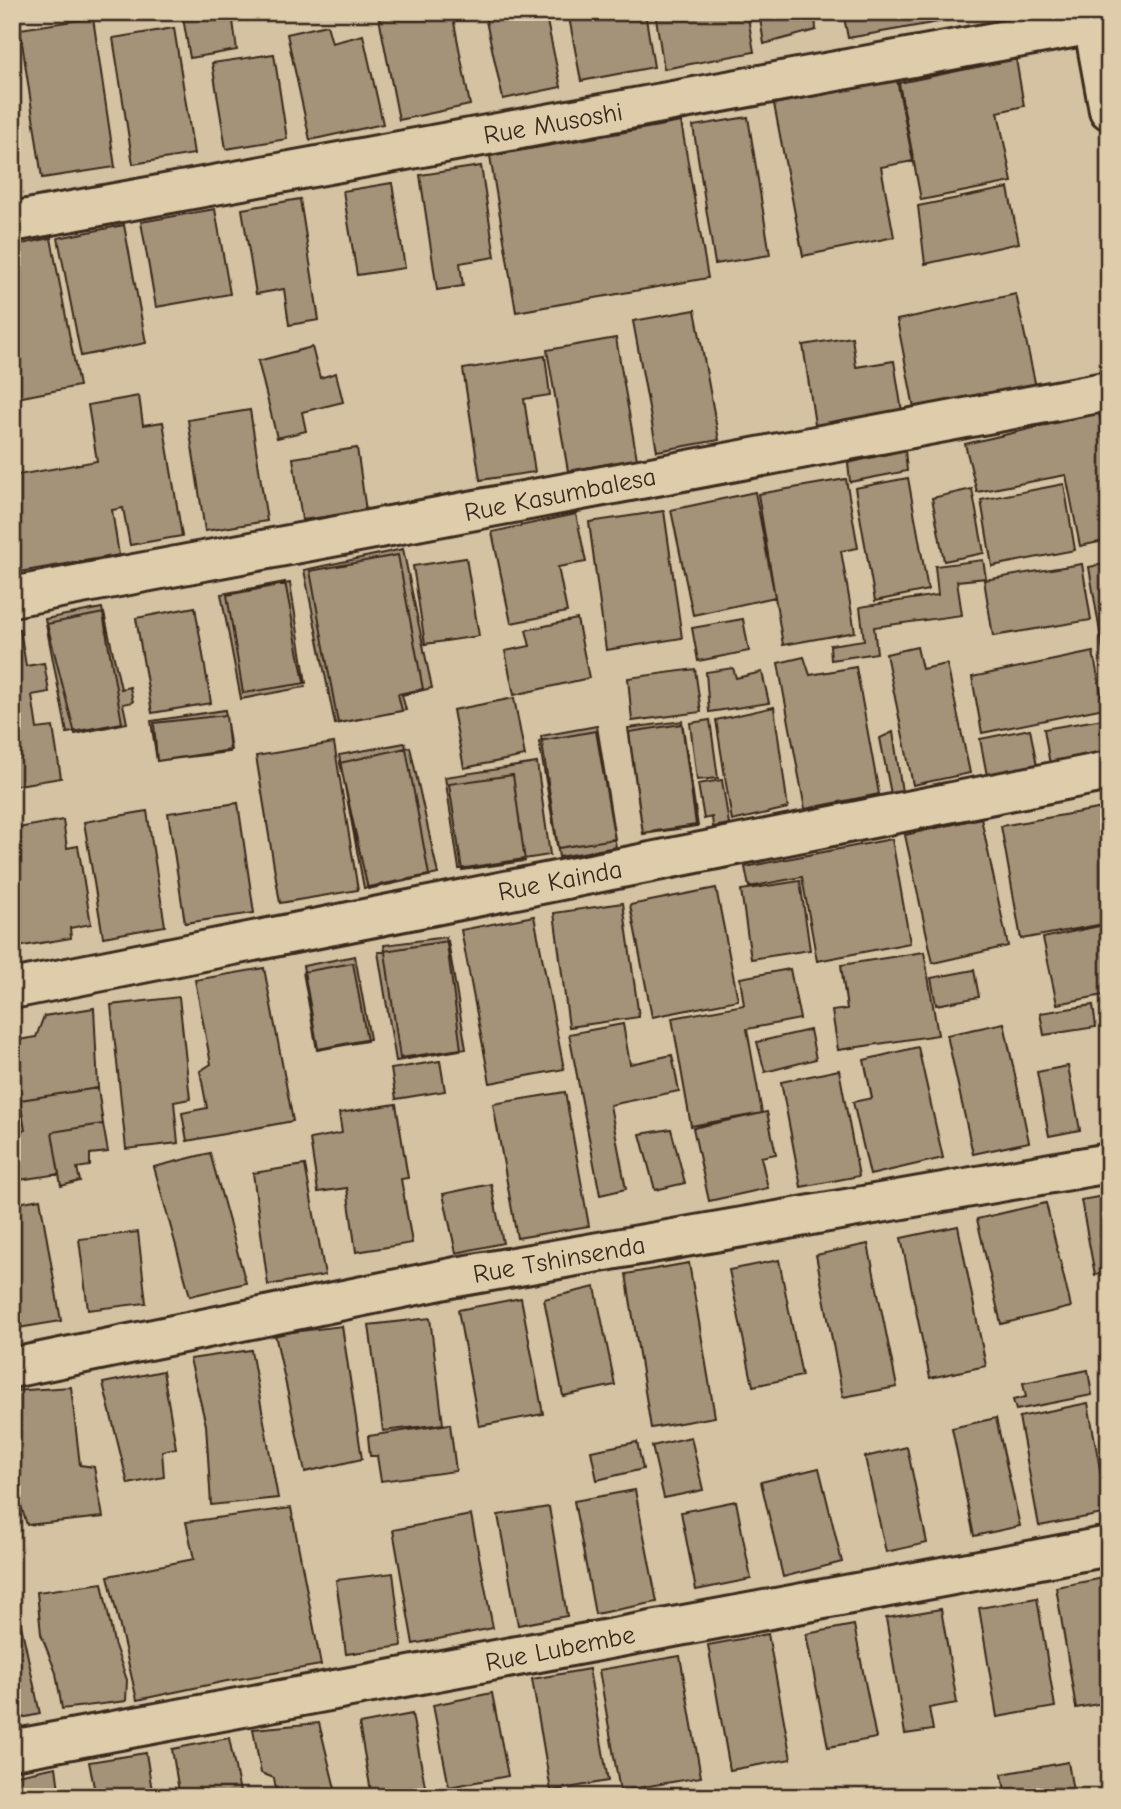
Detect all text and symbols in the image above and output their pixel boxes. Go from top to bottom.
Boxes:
street label: Rue Musoshi [481,97,625,151]
street label: Rue Kasumbalesa [462,462,658,528]
street label: Rue Kainda [496,854,625,908]
street label: Rue Tshinsenda [471,1230,648,1290]
street label: Rue Lubembe [483,1620,638,1678]

